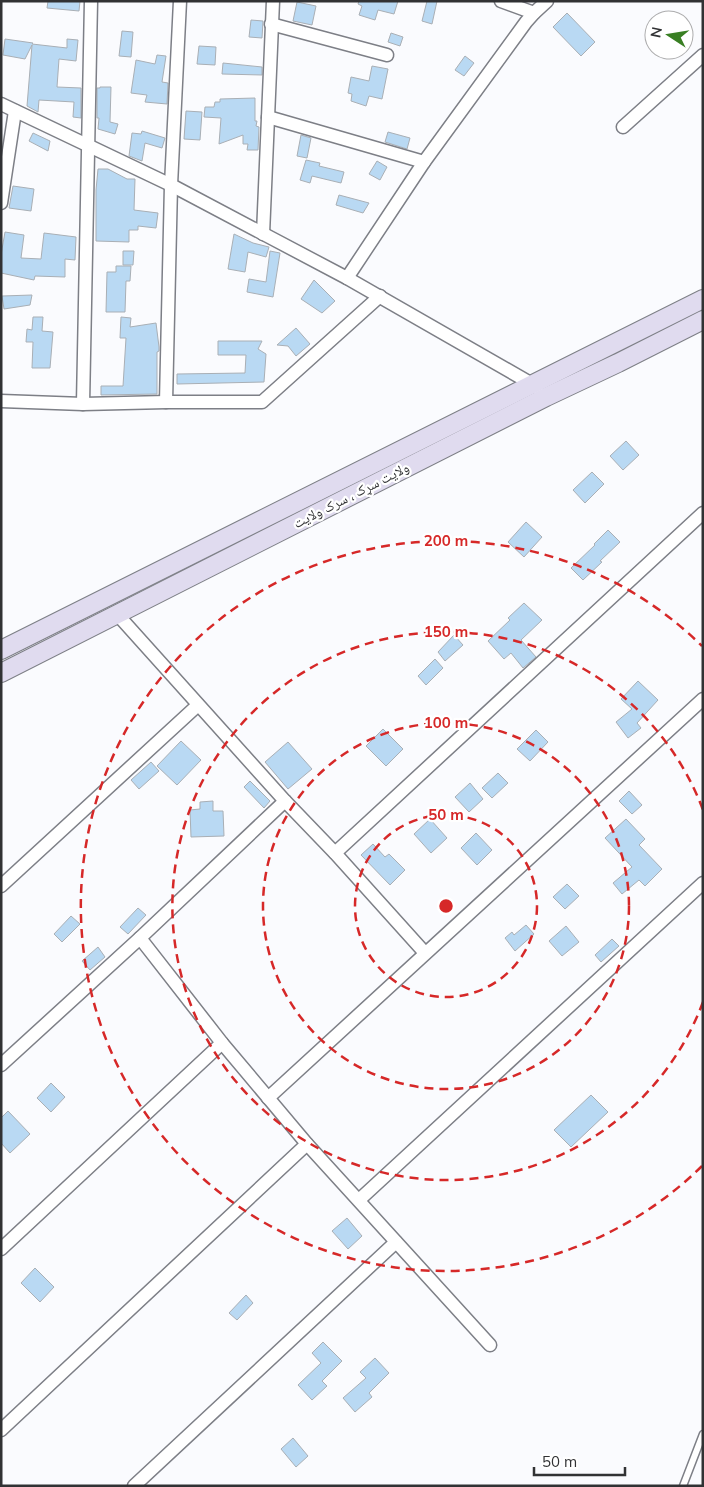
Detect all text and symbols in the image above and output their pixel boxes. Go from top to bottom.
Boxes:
north arrow [644,10,694,60]
text: N [646,25,666,39]
street label: ولایت سړک ، سرک ولایت [290,458,412,532]
text: 200 m [424,531,468,550]
text: 150 m [424,622,468,641]
text: 100 m [424,713,468,732]
text: 50 m [428,805,464,824]
centre of rings [437,897,455,915]
scale bar [534,1444,625,1476]
text: 50 m [542,1452,577,1471]

